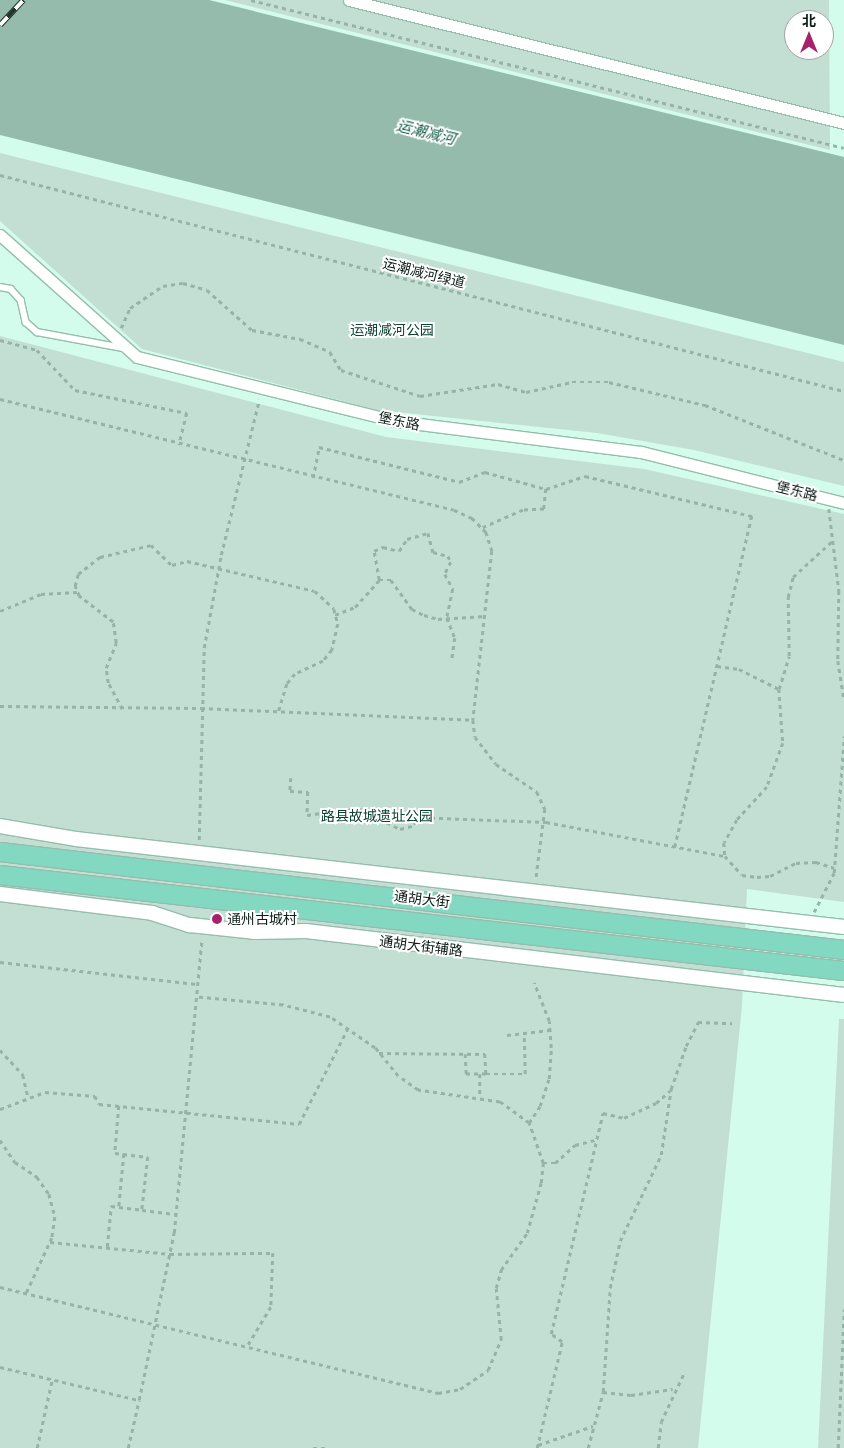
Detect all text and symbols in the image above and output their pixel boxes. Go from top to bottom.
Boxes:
north arrow [784,10,834,60]
text: 北 [802,13,816,29]
water label: 运潮减河 [395,116,457,148]
street label: 运潮减河绿道 [381,255,467,291]
park label: 运潮减河公园 [350,322,434,338]
street label: 堡东路 [377,409,421,433]
street label: 堡东路 [775,478,819,504]
park label: 路县故城遗址公园 [321,808,433,824]
street label: 通胡大街 [393,887,451,911]
place label: 通州古城村 [227,911,297,927]
marker: 通州古城村 [211,913,223,925]
street label: 通胡大街辅路 [378,933,464,959]

